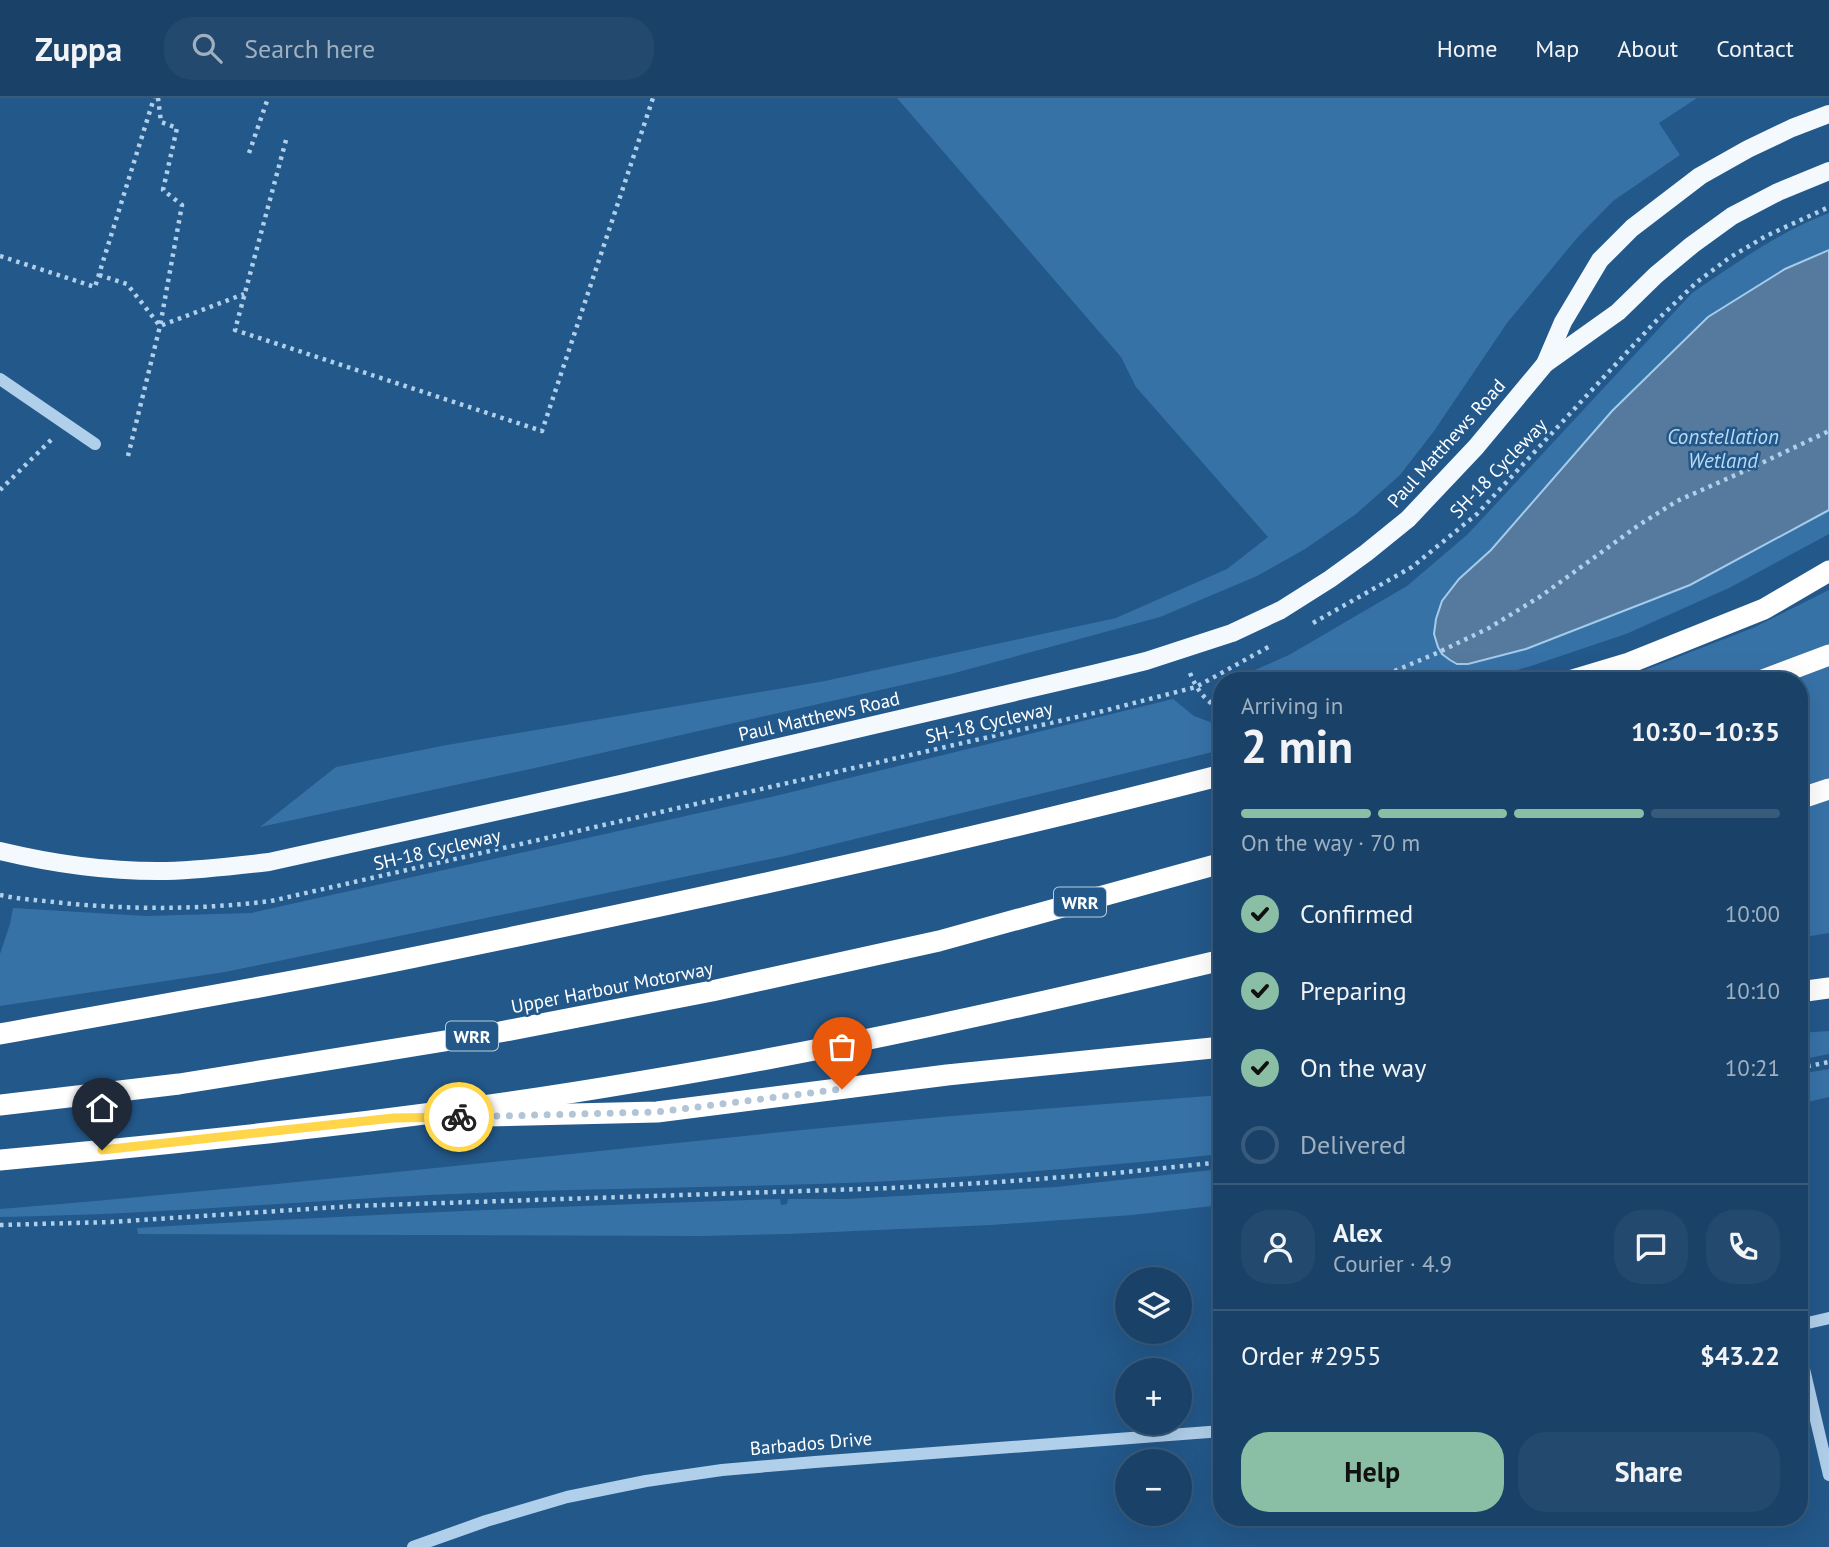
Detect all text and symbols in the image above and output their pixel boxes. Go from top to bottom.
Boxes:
search box [164,17,654,80]
text: Zuppa [35,27,122,70]
icon: search [188,29,226,67]
text: Search here [244,32,375,65]
text: Home [1437,33,1497,64]
text: Map [1535,33,1579,64]
text: About [1617,33,1678,64]
text: Contact [1716,33,1794,64]
street label: Paul Matthews Road [1382,374,1510,512]
street label: SH-18 Cycleway [1444,413,1552,523]
water label: Constellation Wetland [1667,423,1779,474]
street label: Paul Matthews Road [736,686,902,746]
text: Arriving in [1241,691,1343,720]
street label: SH-18 Cycleway [923,696,1055,748]
text: 10:30–10:35 [1631,715,1780,748]
text: 2 min [1241,716,1353,776]
street label: SH-18 Cycleway [371,823,503,875]
text: On the way · 70 m [1241,828,1420,857]
road number: WRR [1054,888,1106,916]
icon: check [1241,895,1279,933]
text: Confirmed [1300,897,1413,930]
text: 10:00 [1725,899,1780,928]
street label: Upper Harbour Motorway [509,956,715,1018]
icon: check [1241,972,1279,1010]
text: Preparing [1300,974,1407,1007]
text: 10:10 [1725,976,1780,1005]
pin [812,1017,872,1089]
road number: WRR [446,1021,498,1051]
icon: bag [823,1028,861,1066]
icon: check [1241,1049,1279,1087]
text: On the way [1300,1051,1426,1084]
text: 10:21 [1725,1053,1780,1082]
pin [72,1078,132,1150]
courier [424,1082,494,1152]
icon: home [83,1089,121,1127]
icon: bike [440,1098,478,1136]
text: Delivered [1300,1128,1406,1161]
button: person [1241,1210,1315,1284]
button: chat [1614,1210,1688,1284]
button: phone [1706,1210,1780,1284]
text: Alex [1333,1216,1383,1249]
text: Courier · 4.9 [1333,1249,1452,1278]
map controls [1115,1267,1192,1526]
button: layers [1115,1267,1192,1344]
text: Order #2955 [1241,1339,1381,1372]
text: $43.22 [1700,1339,1780,1372]
button: + [1115,1358,1192,1435]
street label: Barbados Drive [749,1426,873,1460]
button: Help [1241,1432,1504,1512]
button: Share [1518,1432,1780,1512]
button: − [1115,1449,1192,1526]

